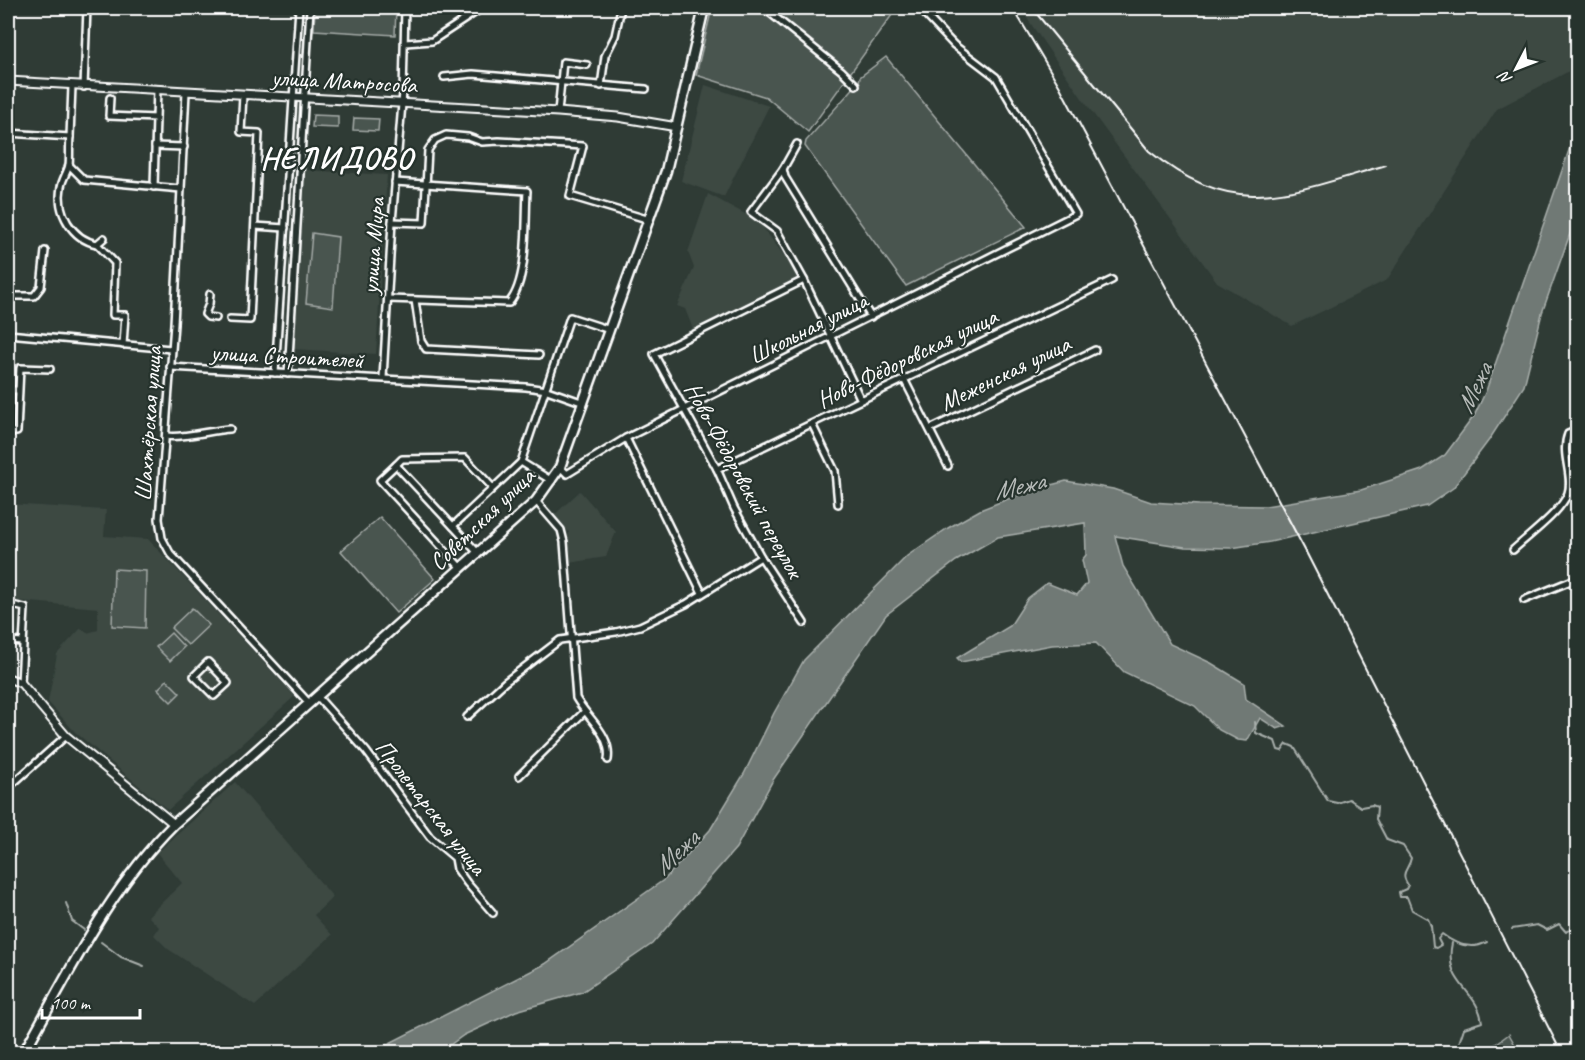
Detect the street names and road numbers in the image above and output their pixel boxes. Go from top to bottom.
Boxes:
street label: улица Матросова [269,62,419,100]
street label: улица Мира [355,195,391,297]
street label: Школьная улица [743,284,874,371]
street label: Ново-Фёдоровская улица [812,301,1004,415]
street label: Меженская улица [935,328,1077,417]
street label: улица Строителей [208,337,366,375]
street label: Шахтёрская улица [128,344,168,502]
street label: Ново-Фёдоровский переулок [678,377,811,585]
street label: Советская улица [423,460,542,577]
street label: Пролетарская улица [369,733,494,882]

